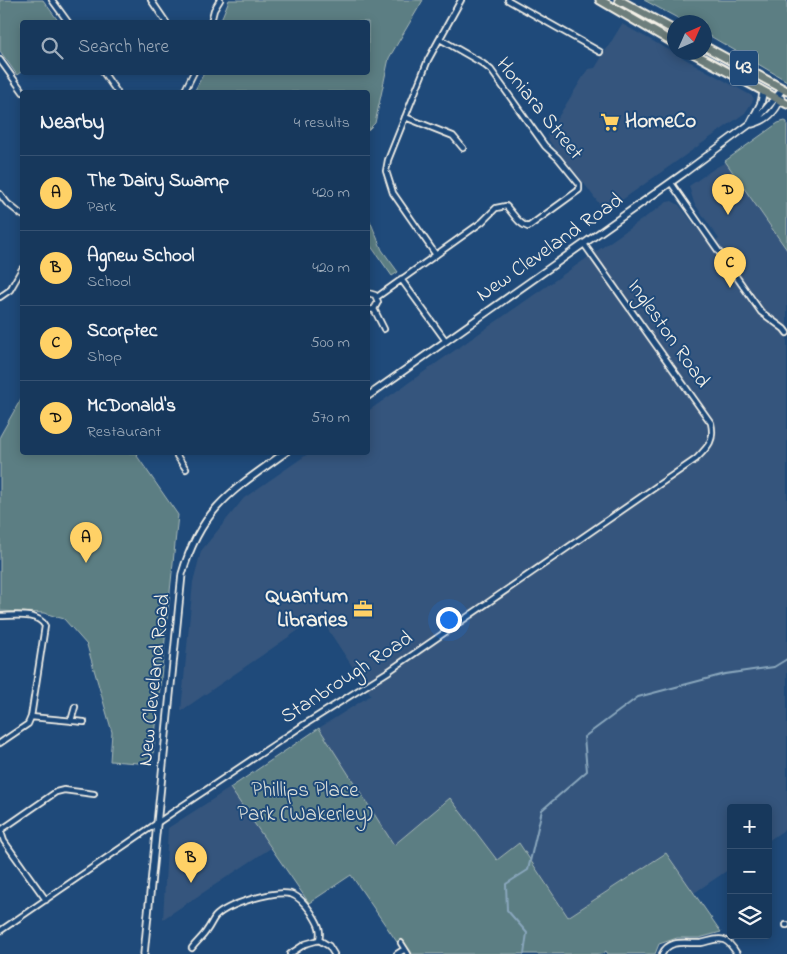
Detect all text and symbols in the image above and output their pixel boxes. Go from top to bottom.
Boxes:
north arrow [667,15,712,60]
search box [20,20,370,75]
icon: search [38,34,66,62]
text: Search here [78,34,169,61]
road number: 43 [730,50,758,86]
street label: Honiara Street [488,51,590,167]
place label: HomeCo [625,107,696,137]
text: Nearby [40,108,104,138]
text: 4 results [294,111,350,135]
supermarket icon: HomeCo [599,111,621,133]
text: The Dairy Swamp [87,168,229,195]
pin: D [712,174,744,215]
text: A [51,181,61,205]
text: 420 m [312,181,350,205]
street label: New Cleveland Road [470,186,630,310]
text: Park [87,195,116,219]
text: Agnew School [87,243,194,270]
pin: C [714,247,746,288]
text: B [51,256,61,280]
text: 420 m [312,256,350,280]
text: School [87,270,131,294]
street label: Ingleston Road [618,273,717,396]
text: Scorptec [87,318,157,345]
text: C [52,331,60,355]
text: 500 m [311,331,350,355]
text: Shop [87,345,122,369]
text: McDonald's [87,393,176,420]
text: D [50,406,62,430]
text: 570 m [311,406,350,430]
text: Restaurant [87,420,161,444]
pin: A [70,522,102,563]
place label: Quantum Libraries [266,582,348,636]
street label: New Cleveland Road [131,592,179,768]
office icon: Quantum Libraries [352,598,374,620]
your location [436,607,462,633]
street label: Stanbrough Road [275,624,420,734]
park label: Phillips Place Park (Wakerley) [237,776,373,832]
map controls [727,804,772,939]
button: + [727,804,772,849]
pin: B [175,842,207,883]
button: − [727,849,772,894]
button: layers [727,894,772,939]

